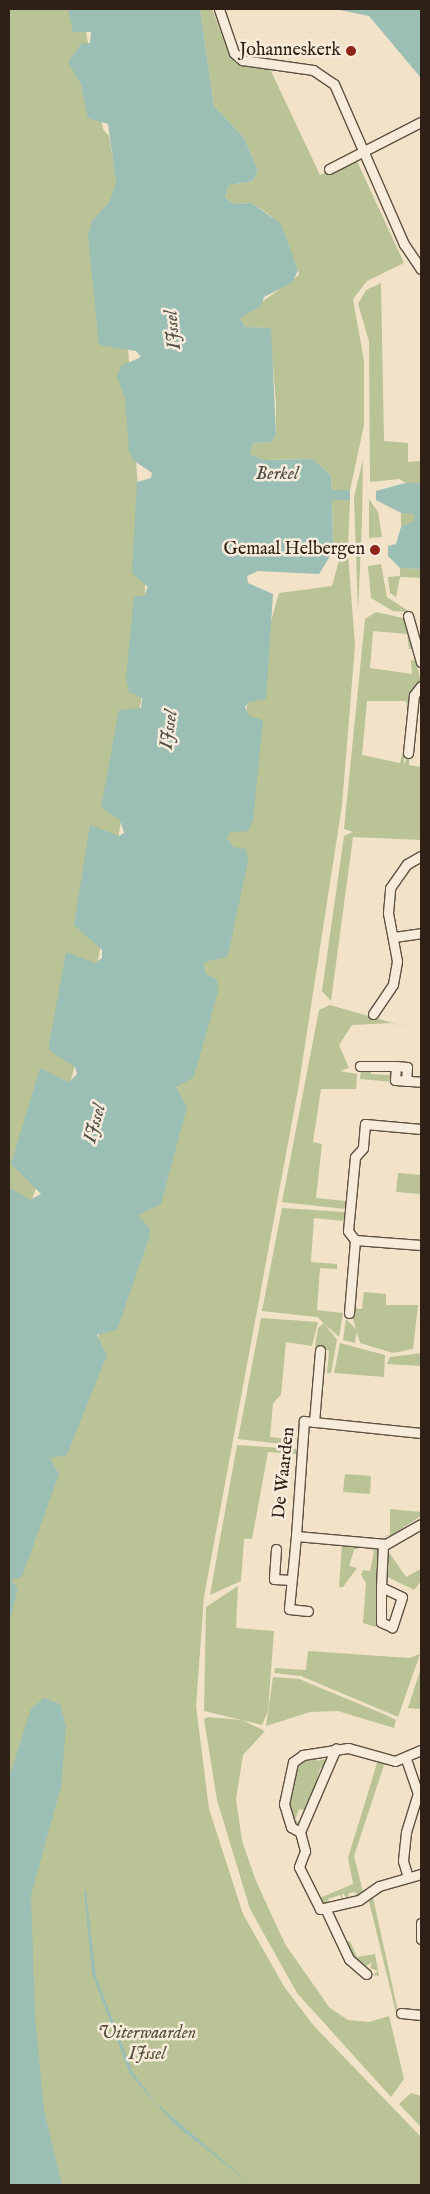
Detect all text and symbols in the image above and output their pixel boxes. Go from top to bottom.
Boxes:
place label: Johanneskerk [239,40,341,62]
marker: Johanneskerk [345,45,357,57]
water label: IJssel [161,309,187,351]
water label: Berkel [256,464,298,486]
place label: Gemaal Helbergen [224,539,365,561]
marker: Gemaal Helbergen [369,544,381,556]
water label: IJssel [156,709,184,751]
water label: IJssel [80,1102,112,1146]
street label: De Waarden [269,1426,301,1520]
park label: Uiterwaarden IJssel [98,2024,196,2066]

